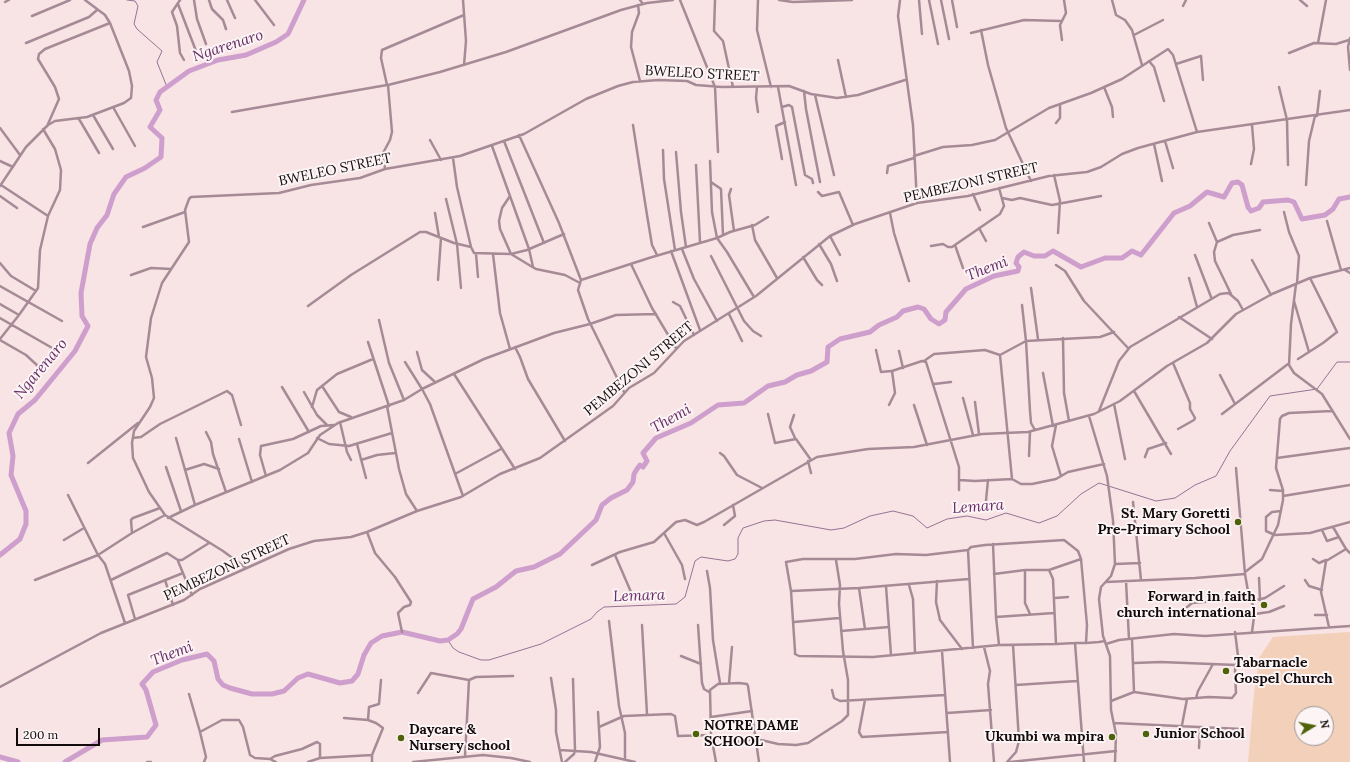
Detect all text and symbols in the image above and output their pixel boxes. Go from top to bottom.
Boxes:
water label: Ngarenaro [190,26,266,66]
street label: BWELEO STREET [644,63,760,85]
street label: BWELEO STREET [277,150,393,190]
street label: PEMBEZONI STREET [902,159,1040,207]
water label: Themi [964,253,1010,285]
street label: PEMBEZONI STREET [581,318,697,420]
water label: Ngarenaro [11,335,71,403]
water label: Themi [648,401,694,437]
water label: Lemara [951,496,1005,518]
place label: St. Mary Goretti Pre-Primary School [1097,506,1230,538]
marker: St. Mary Goretti Pre-Primary School [1233,517,1243,527]
street label: PEMBEZONI STREET [161,531,293,605]
water label: Lemara [613,586,665,606]
place label: Forward in faith church international [1117,589,1256,622]
marker: Forward in faith church international [1259,600,1269,610]
water label: Themi [149,638,195,670]
place label: Tabarnacle Gospel Church [1234,655,1333,688]
marker: Tabarnacle Gospel Church [1221,666,1231,676]
north arrow [1294,706,1334,746]
place label: NOTRE DAME SCHOOL [704,718,798,750]
text: N [1317,719,1332,729]
scale bar [18,720,102,746]
place label: Daycare & Nursery school [409,722,510,754]
place label: Junior School [1154,726,1245,742]
text: 200 m [23,727,58,742]
marker: NOTRE DAME SCHOOL [691,729,701,739]
place label: Ukumbi wa mpira [985,729,1104,745]
marker: Junior School [1141,729,1151,739]
marker: Ukumbi wa mpira [1107,732,1117,742]
marker: Daycare & Nursery school [396,733,406,743]

